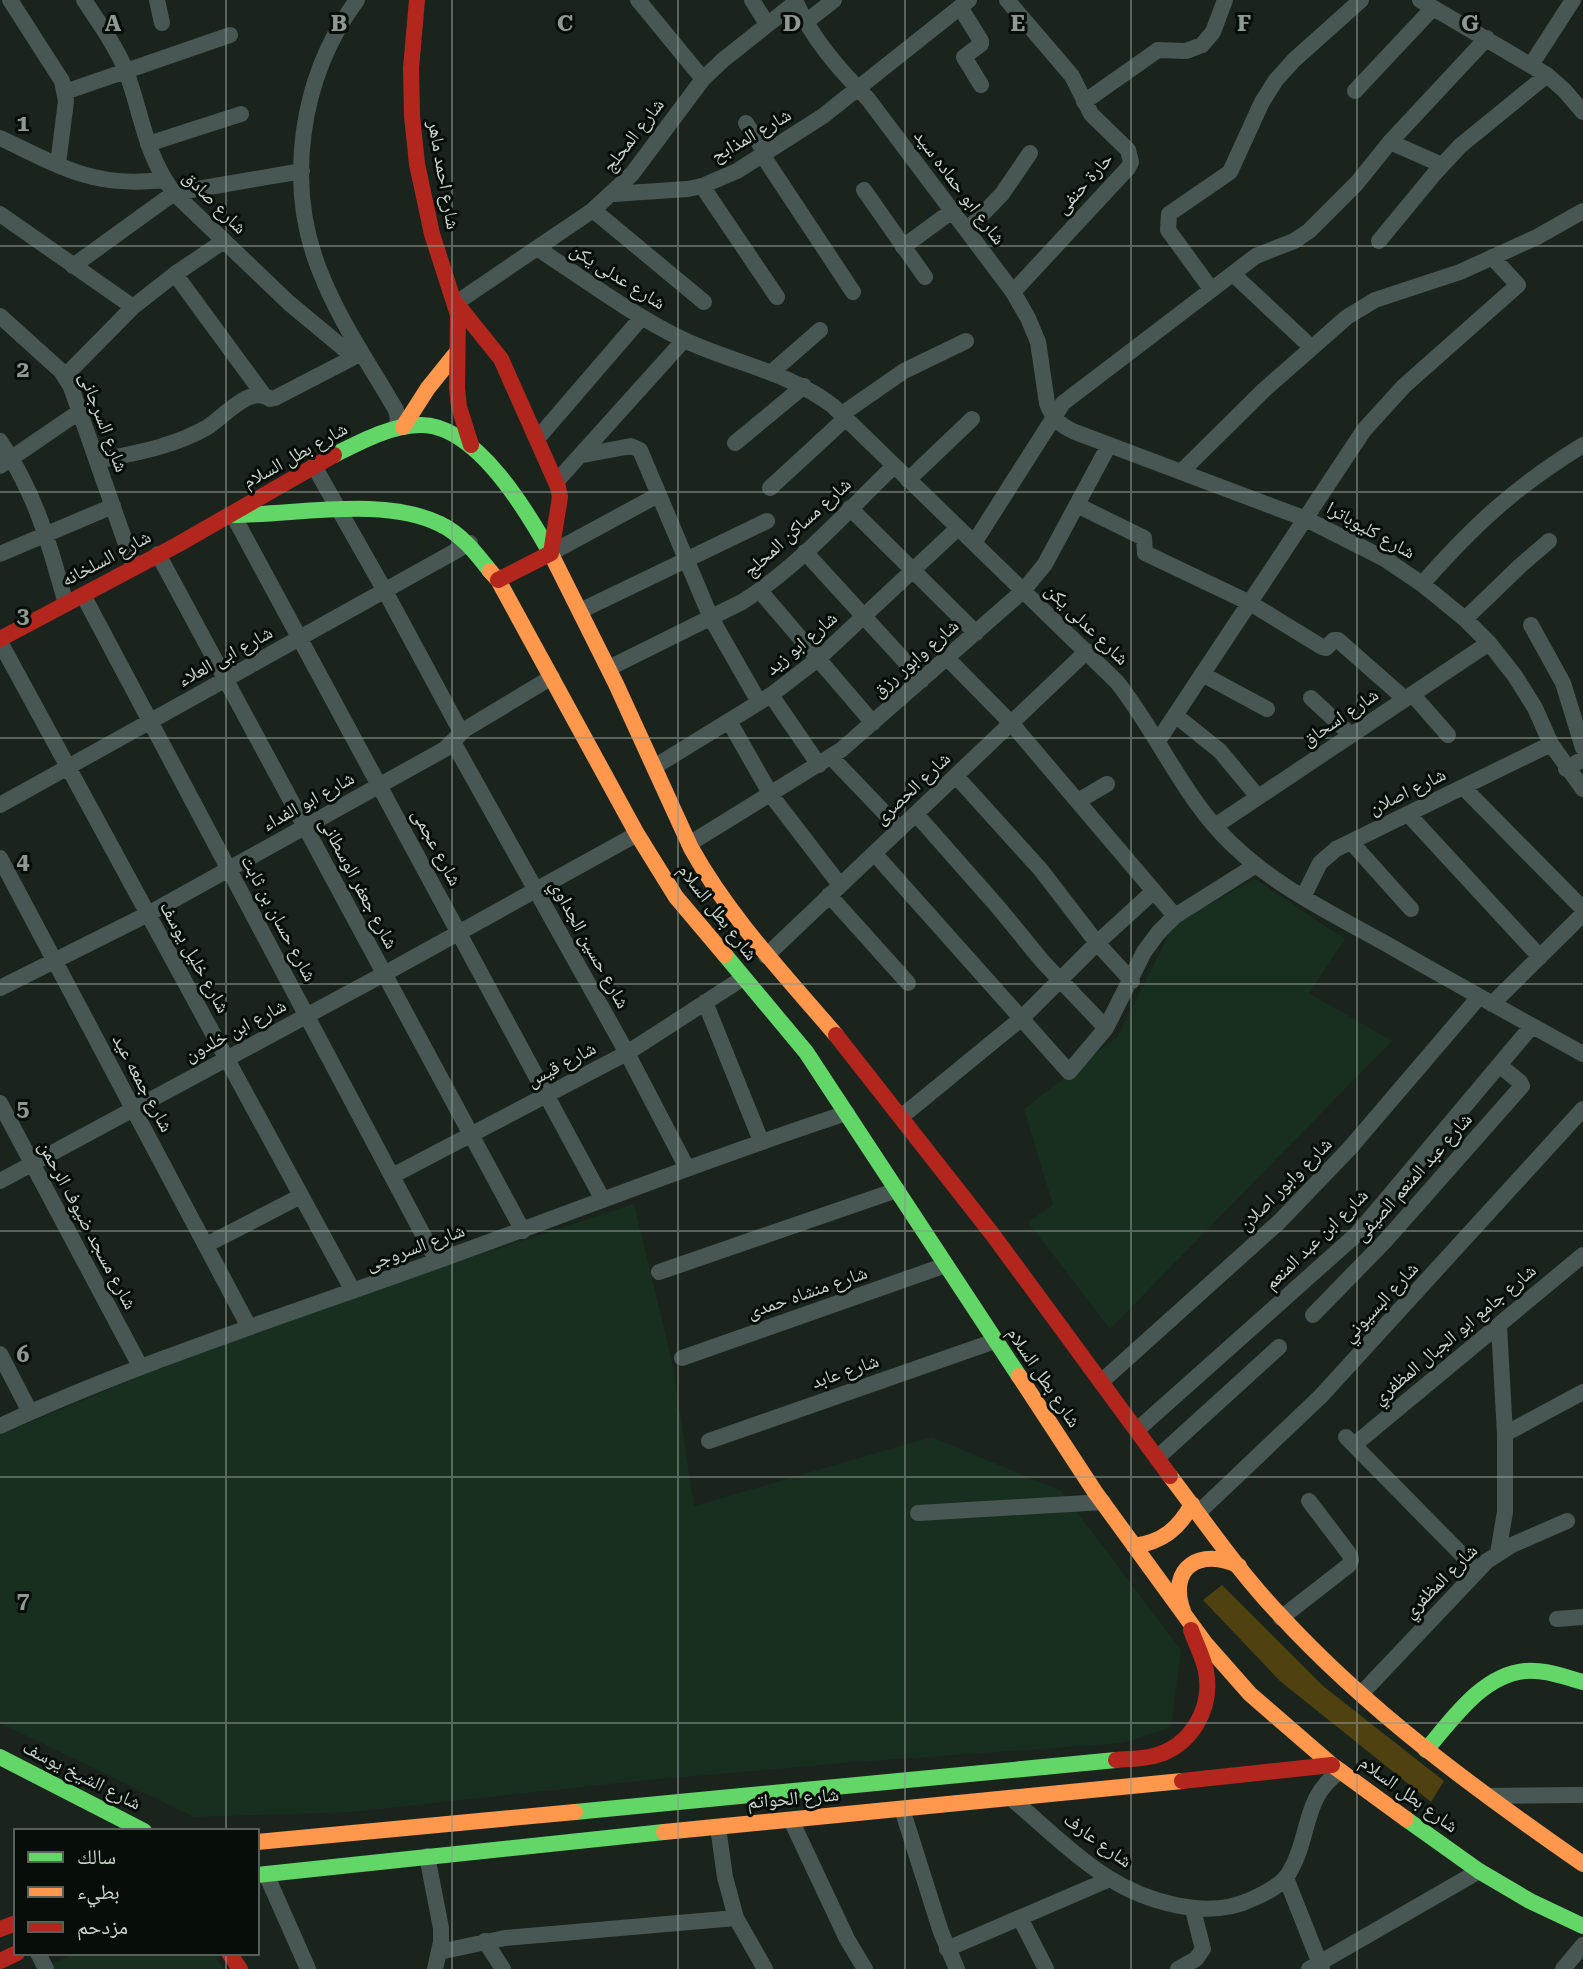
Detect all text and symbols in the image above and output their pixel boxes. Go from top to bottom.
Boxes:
text: A [105,10,122,37]
text: B [331,10,347,37]
text: C [557,10,573,37]
text: D [783,10,801,37]
text: E [1011,10,1025,37]
text: F [1237,10,1251,37]
text: G [1461,10,1479,37]
street label: شارع المحلج [597,94,670,177]
street label: شارع المذابح [707,103,796,168]
text: 1 [17,110,30,137]
street label: شارع احمد ماهر [423,118,465,231]
street label: شارع ابو حماده سيد [909,125,1011,249]
street label: حارة حنفى [1050,148,1118,218]
street label: شارع صادق [178,165,252,239]
street label: شارع عدلى يكن [566,238,670,314]
text: 2 [17,356,29,383]
street label: شارع السرجانى [74,369,134,475]
street label: شارع بطل السلام [239,417,352,495]
street label: شارع مساكن المحلج [738,473,856,582]
street label: شارع كليوباترا [1323,496,1419,564]
street label: شارع السلخانه [57,525,155,591]
street label: شارع عدلى يكن [1040,578,1134,670]
text: 3 [17,602,30,629]
street label: شارع ابو زيد [760,606,842,680]
street label: شارع وابور رزق [867,614,963,702]
street label: شارع ابى العلاء [174,621,276,691]
street label: شارع اسحاق [1297,683,1383,751]
street label: شارع الحصرى [869,747,955,829]
street label: شارع اصلان [1365,762,1449,820]
street label: شارع ابو الفداء [258,766,358,836]
street label: شارع عجمى [407,804,467,890]
street label: شارع جعفر الوسطانى [315,813,403,953]
text: 4 [17,848,30,875]
street label: شارع حسان بن ثابت [236,851,322,985]
street label: شارع بطل السلام [672,859,763,966]
street label: شارع حسين الجداوي [542,876,635,1014]
street label: شارع خليل يوسف [155,897,235,1017]
street label: شارع ابن خلدون [180,993,290,1067]
street label: شارع جمعه عيد [108,1030,178,1136]
street label: شارع قيس [522,1036,600,1092]
text: 5 [17,1095,30,1122]
street label: شارع عبد المنعم الصيفى [1349,1108,1478,1247]
street label: شارع وابور اصلان [1233,1132,1337,1236]
street label: شارع مسجد ضيوف الرحمن [34,1137,142,1313]
street label: شارع ابن عبد المنعم [1259,1184,1373,1295]
street label: شارع السروجى [362,1218,468,1276]
street label: شارع البسيوني [1337,1257,1426,1350]
street label: شارع جامع ابو الجبال المظفري [1367,1259,1543,1412]
street label: شارع منشاه حمدى [744,1261,870,1323]
street label: شارع بطل السلام [1000,1322,1086,1433]
text: 6 [17,1341,30,1368]
street label: شارع عابد [808,1349,882,1393]
street label: شارع المظفري [1398,1539,1485,1626]
text: 7 [17,1587,30,1614]
street label: شارع الشيخ يوسف [18,1735,145,1816]
street label: شارع بطل السلام [1354,1751,1463,1839]
street label: شارع الحواتم [746,1783,840,1814]
street label: شارع عارف [1059,1808,1137,1872]
legend [14,1829,259,1955]
text: سالك [77,1845,116,1869]
text: بطيء [77,1880,120,1908]
text: مزدحم [77,1915,128,1941]

